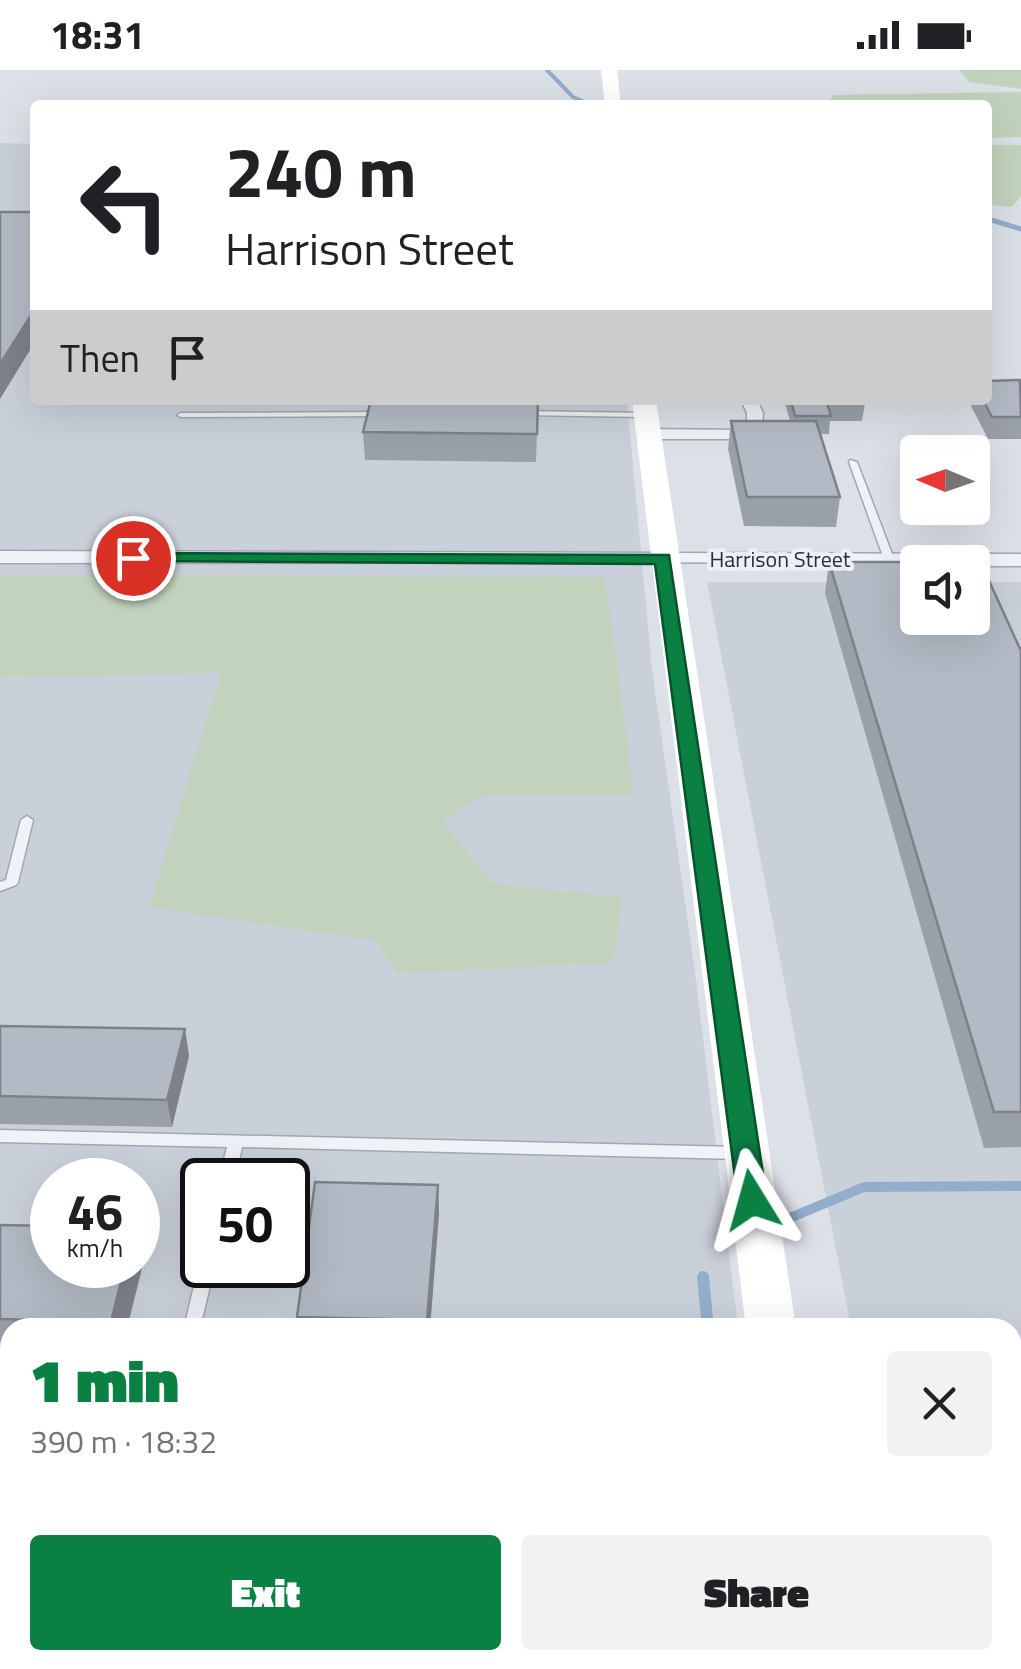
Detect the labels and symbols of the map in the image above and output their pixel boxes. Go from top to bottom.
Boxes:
north arrow [900,435,990,525]
pin [91,516,176,601]
street label: Harrison Street [709,542,851,576]
position arrow [700,1148,804,1252]
speed limit sign: 50 [180,1158,310,1288]

